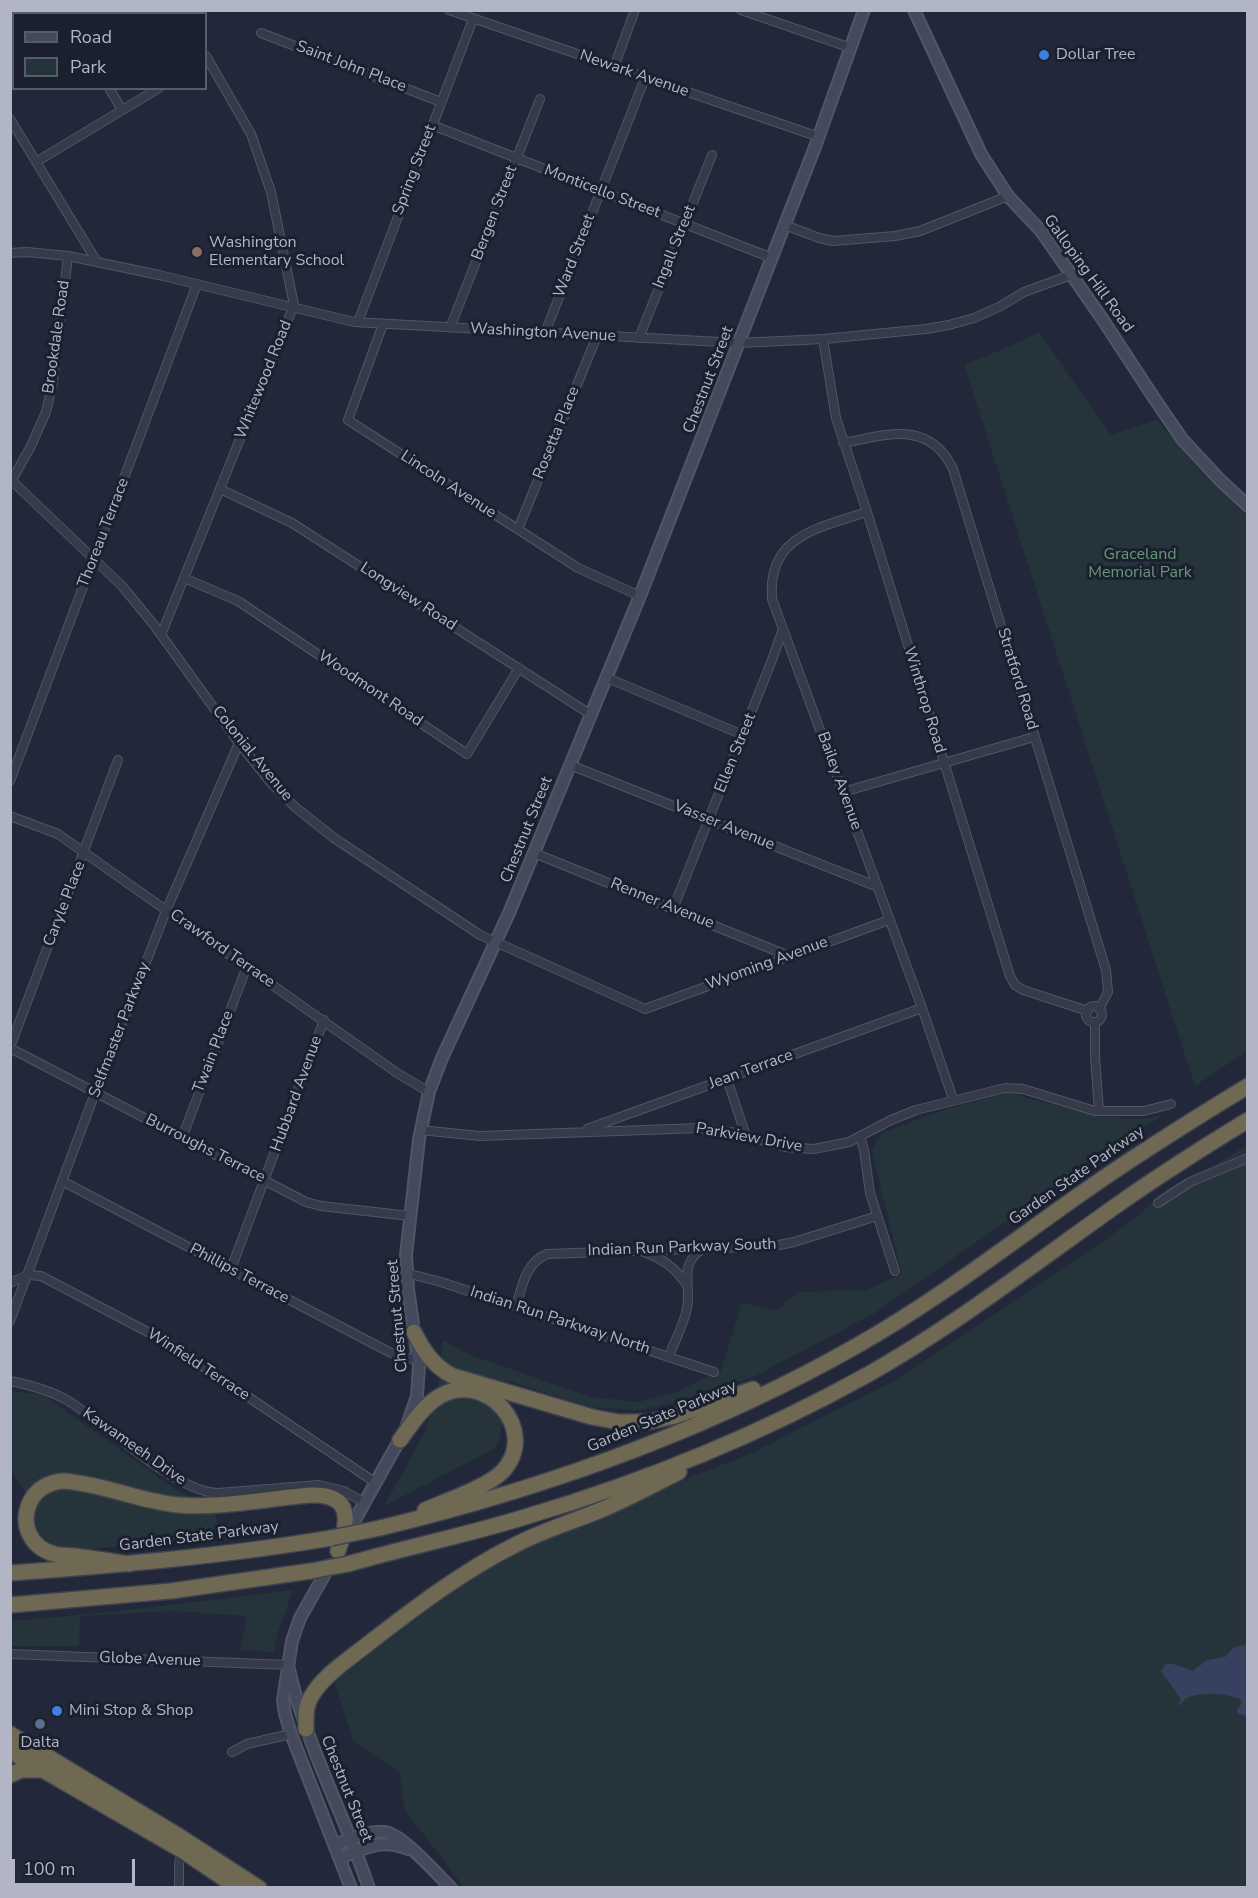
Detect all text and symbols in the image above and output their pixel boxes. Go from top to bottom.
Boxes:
legend [12,12,207,90]
text: Road [70,25,112,49]
street label: Saint John Place [293,37,409,97]
place label: Dollar Tree [1056,45,1136,65]
street label: Newark Avenue [577,46,691,102]
marker: Dollar Tree [1037,48,1051,62]
text: Park [70,55,106,79]
street label: Spring Street [389,122,441,218]
street label: Monticello Street [541,161,663,223]
street label: Bergen Street [468,163,522,263]
street label: Ingall Street [650,202,700,292]
street label: Galloping Hill Road [1039,211,1137,337]
street label: Ward Street [550,212,600,300]
place label: Washington Elementary School [209,233,344,271]
marker: Washington Elementary School [190,245,204,259]
street label: Brookdale Road [40,279,74,395]
street label: Whitewood Road [231,318,297,442]
street label: Washington Avenue [469,320,617,346]
street label: Chestnut Street [680,324,738,436]
street label: Rosetta Place [530,384,584,482]
street label: Lincoln Avenue [397,447,499,523]
street label: Thoreau Terrace [74,475,134,591]
park label: Graceland Memorial Park [1088,545,1192,583]
street label: Longview Road [356,559,460,635]
street label: Stratford Road [992,626,1042,732]
street label: Winthrop Road [899,644,949,756]
street label: Woodmont Road [314,647,426,731]
street label: Colonial Avenue [208,702,296,806]
street label: Ellen Street [711,710,761,796]
street label: Bailey Avenue [812,729,866,833]
street label: Chestnut Street [497,774,557,886]
street label: Vasser Avenue [671,797,777,855]
street label: Caryle Place [40,859,90,949]
street label: Renner Avenue [607,874,717,934]
street label: Crawford Terrace [166,906,278,992]
street label: Wyoming Avenue [703,933,831,995]
street label: Selfmaster Parkway [85,960,155,1100]
street label: Twain Place [190,1008,238,1096]
street label: Hubbard Avenue [267,1033,327,1155]
street label: Jean Terrace [706,1046,796,1094]
street label: Burroughs Terrace [142,1111,268,1187]
street label: Parkview Drive [694,1119,804,1157]
street label: Garden State Parkway [1006,1122,1148,1230]
street label: Indian Run Parkway South [587,1235,777,1261]
street label: Phillips Terrace [186,1240,292,1308]
street label: Chestnut Street [384,1259,412,1373]
street label: Indian Run Parkway North [468,1283,652,1359]
street label: Winfield Terrace [143,1325,253,1405]
street label: Garden State Parkway [584,1377,740,1457]
street label: Kawameeh Drive [79,1404,189,1490]
street label: Garden State Parkway [118,1518,280,1556]
street label: Globe Avenue [99,1649,201,1671]
place label: Mini Stop & Shop [69,1701,193,1721]
marker: Mini Stop & Shop [50,1704,64,1718]
marker: Dalta [33,1717,47,1731]
place label: Dalta [20,1733,60,1753]
street label: Chestnut Street [316,1733,376,1845]
scale bar [15,1847,138,1885]
text: 100 m [23,1857,75,1881]

